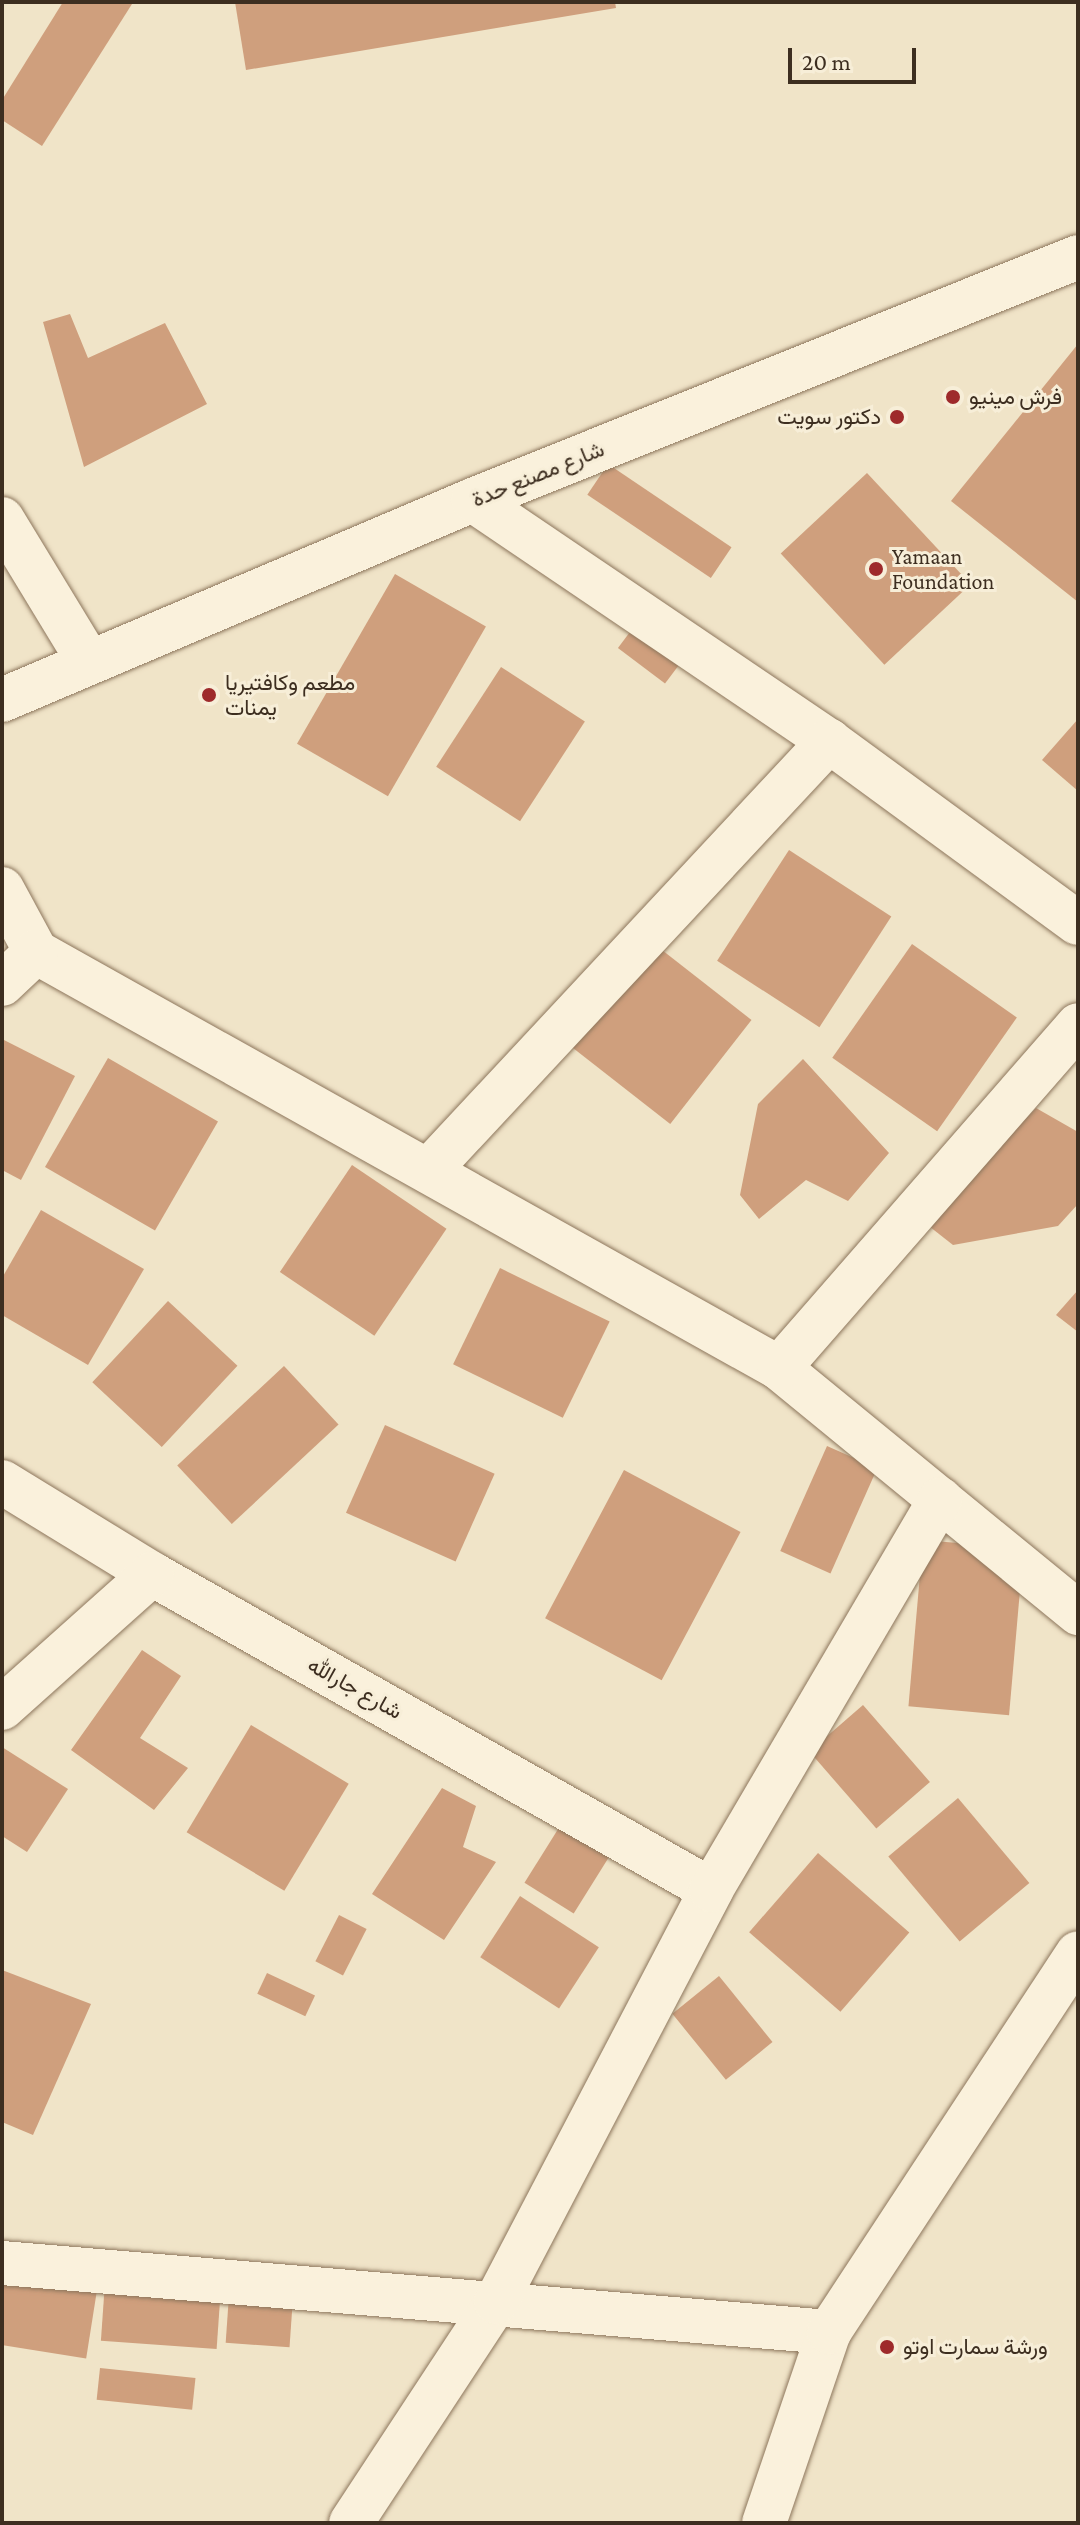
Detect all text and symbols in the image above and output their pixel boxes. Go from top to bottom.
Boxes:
scale bar [792,32,920,82]
text: 20 m [802,48,851,75]
place label: فرش مينيو [969,384,1062,410]
marker: فرش مينيو [944,388,962,406]
place label: دكتور سويت [777,404,881,430]
marker: دكتور سويت [888,408,906,426]
street label: شارع مصنع حدة [468,435,608,513]
place label: Yamaan Foundation [892,543,994,594]
marker: Yamaan Foundation [867,560,885,578]
place label: مطعم وكافتيريا يمنات [225,669,355,720]
marker: مطعم وكافتيريا يمنات [200,686,218,704]
street label: شارع جارالله [303,1651,407,1725]
place label: ورشة سمارت اوتو [903,2334,1048,2360]
marker: ورشة سمارت اوتو [878,2338,896,2356]

